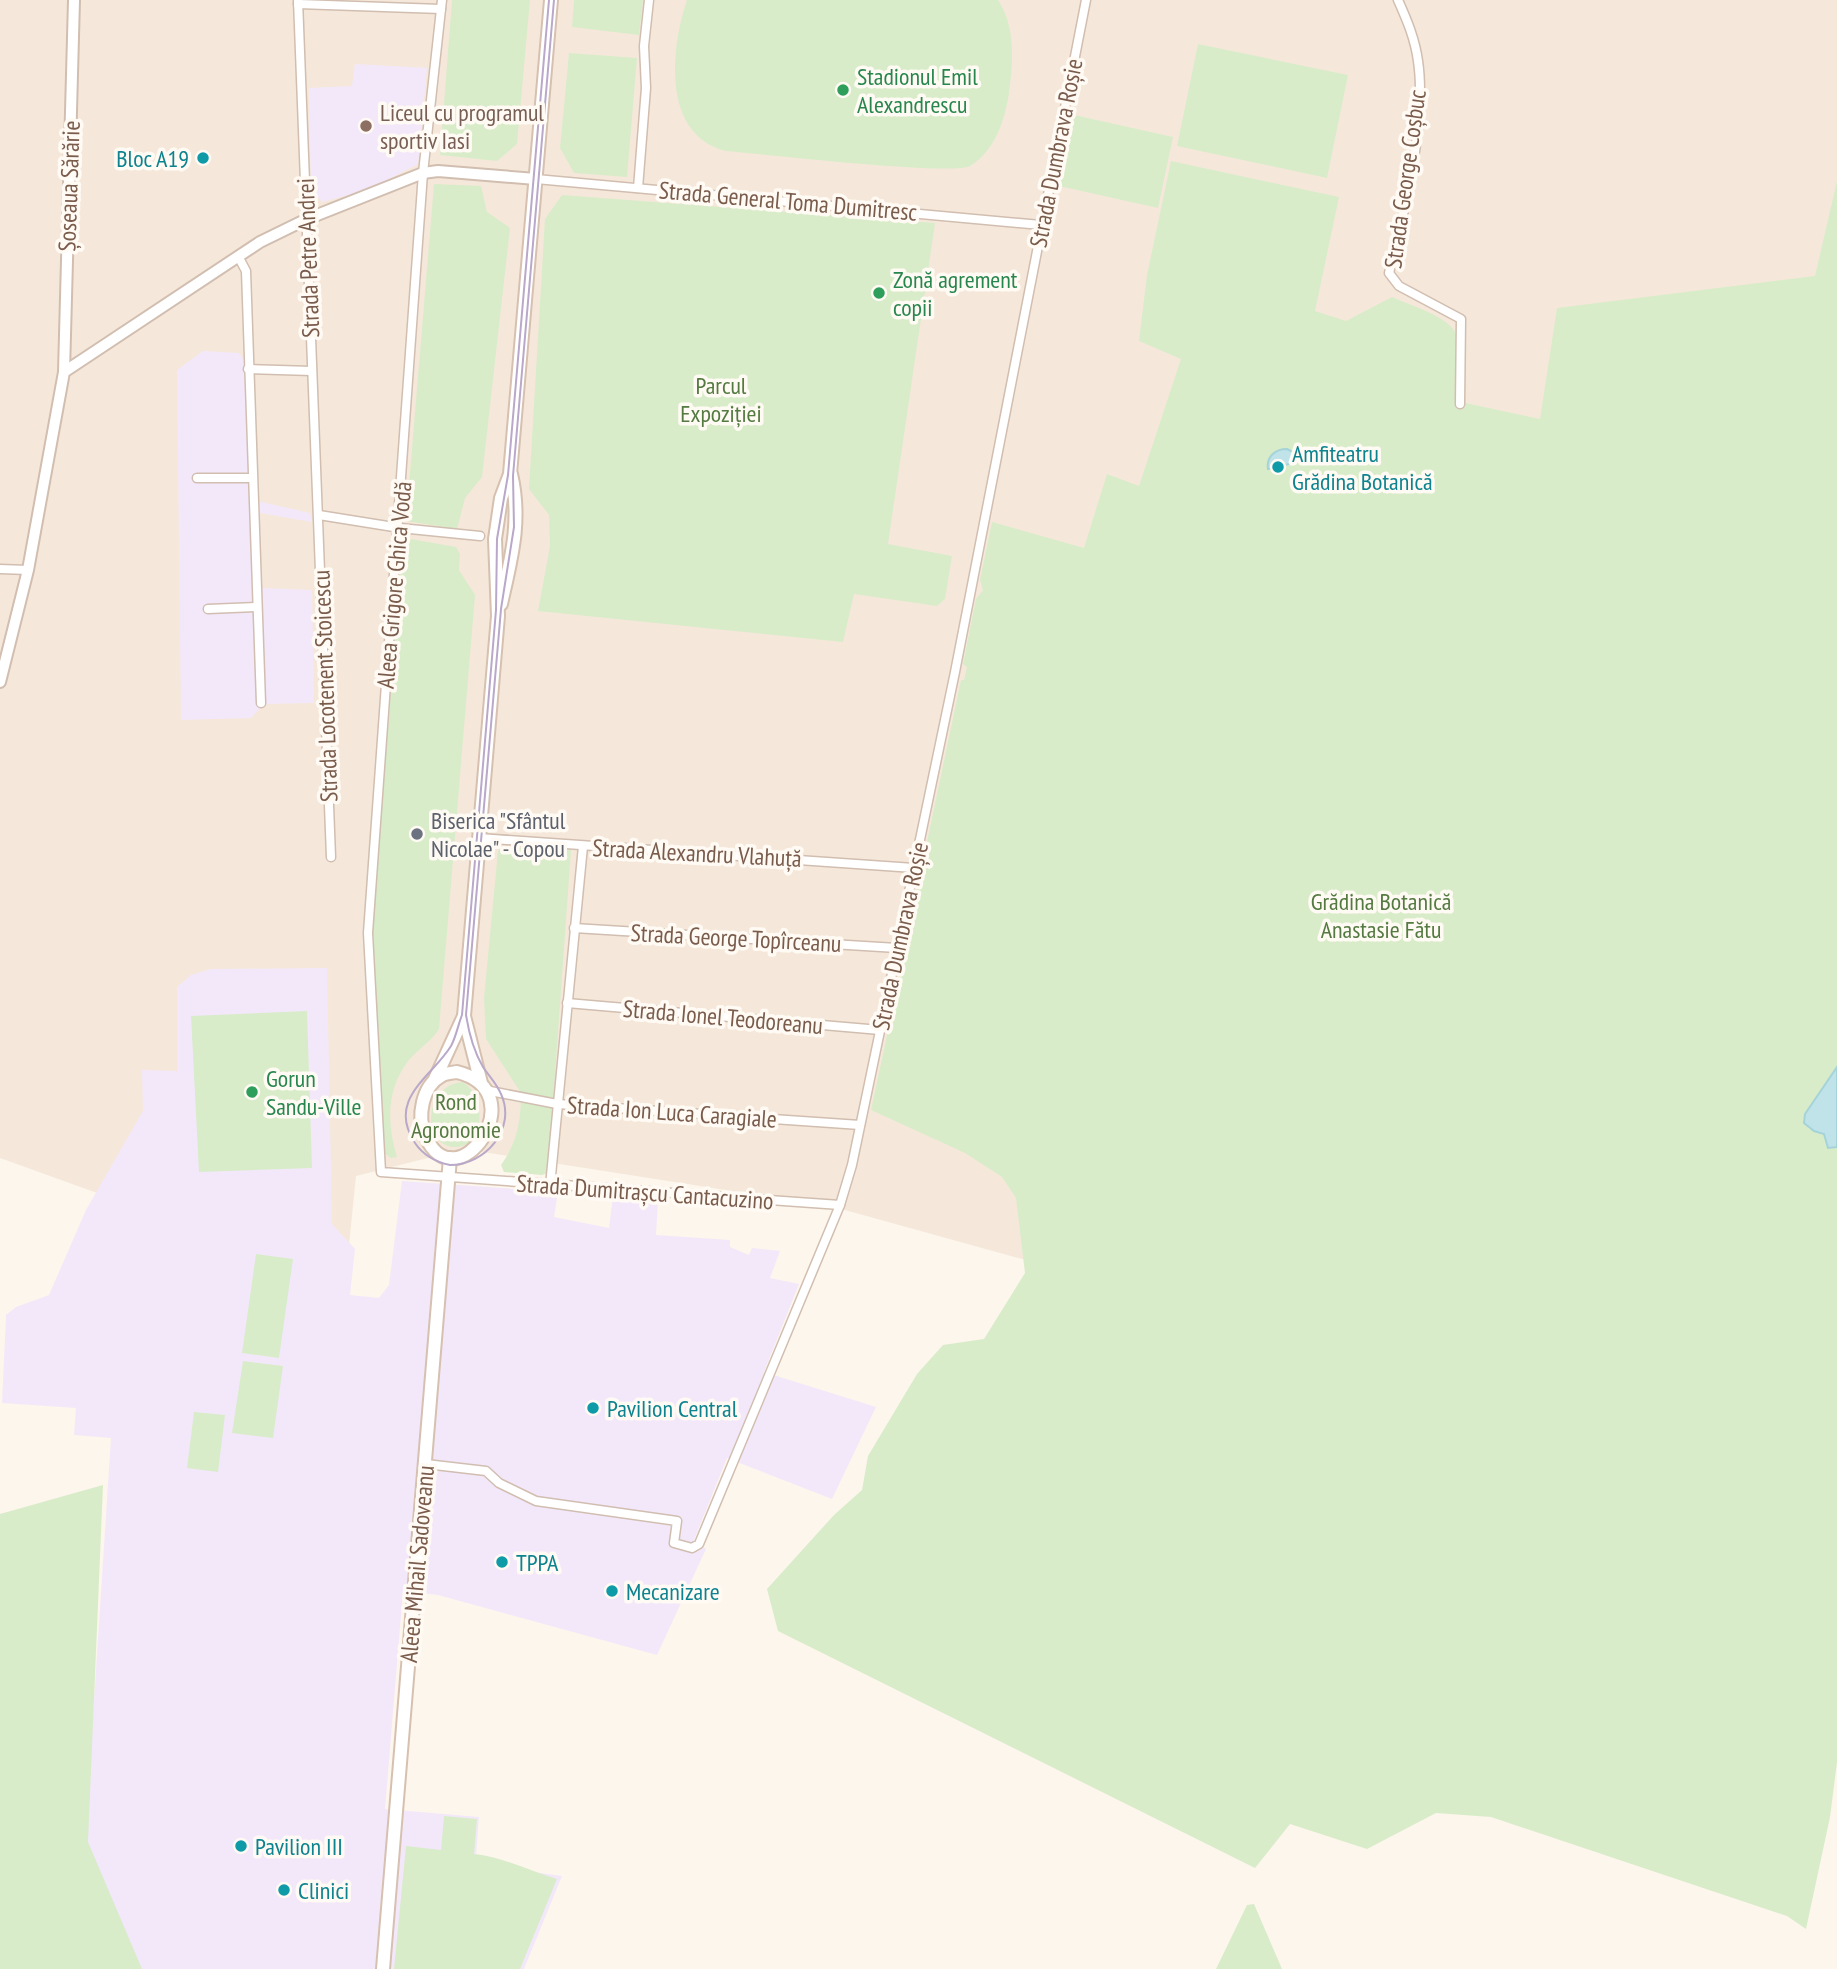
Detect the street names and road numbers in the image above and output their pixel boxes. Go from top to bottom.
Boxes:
street label: Strada Dumbrava Roșie [1023,56,1089,250]
street label: Strada George Coșbuc [1377,87,1433,270]
street label: Șoseaua Sărărie [51,120,87,252]
street label: Strada General Toma Dumitresc [658,174,919,228]
street label: Strada Petre Andrei [290,178,326,338]
street label: Aleea Grigore Ghica Vodă [370,480,418,690]
street label: Strada Locotenent Stoicescu [305,569,345,803]
street label: Strada Alexandru Vlahuță [592,832,802,874]
street label: Strada Dumbrava Roșie [865,839,935,1033]
street label: Strada George Topîrceanu [630,917,842,959]
street label: Strada Ionel Teodoreanu [622,993,824,1041]
street label: Strada Ion Luca Caragiale [566,1089,778,1135]
street label: Strada Dumitrașcu Cantacuzino [515,1168,775,1216]
street label: Aleea Mihail Sadoveanu [393,1464,441,1664]

